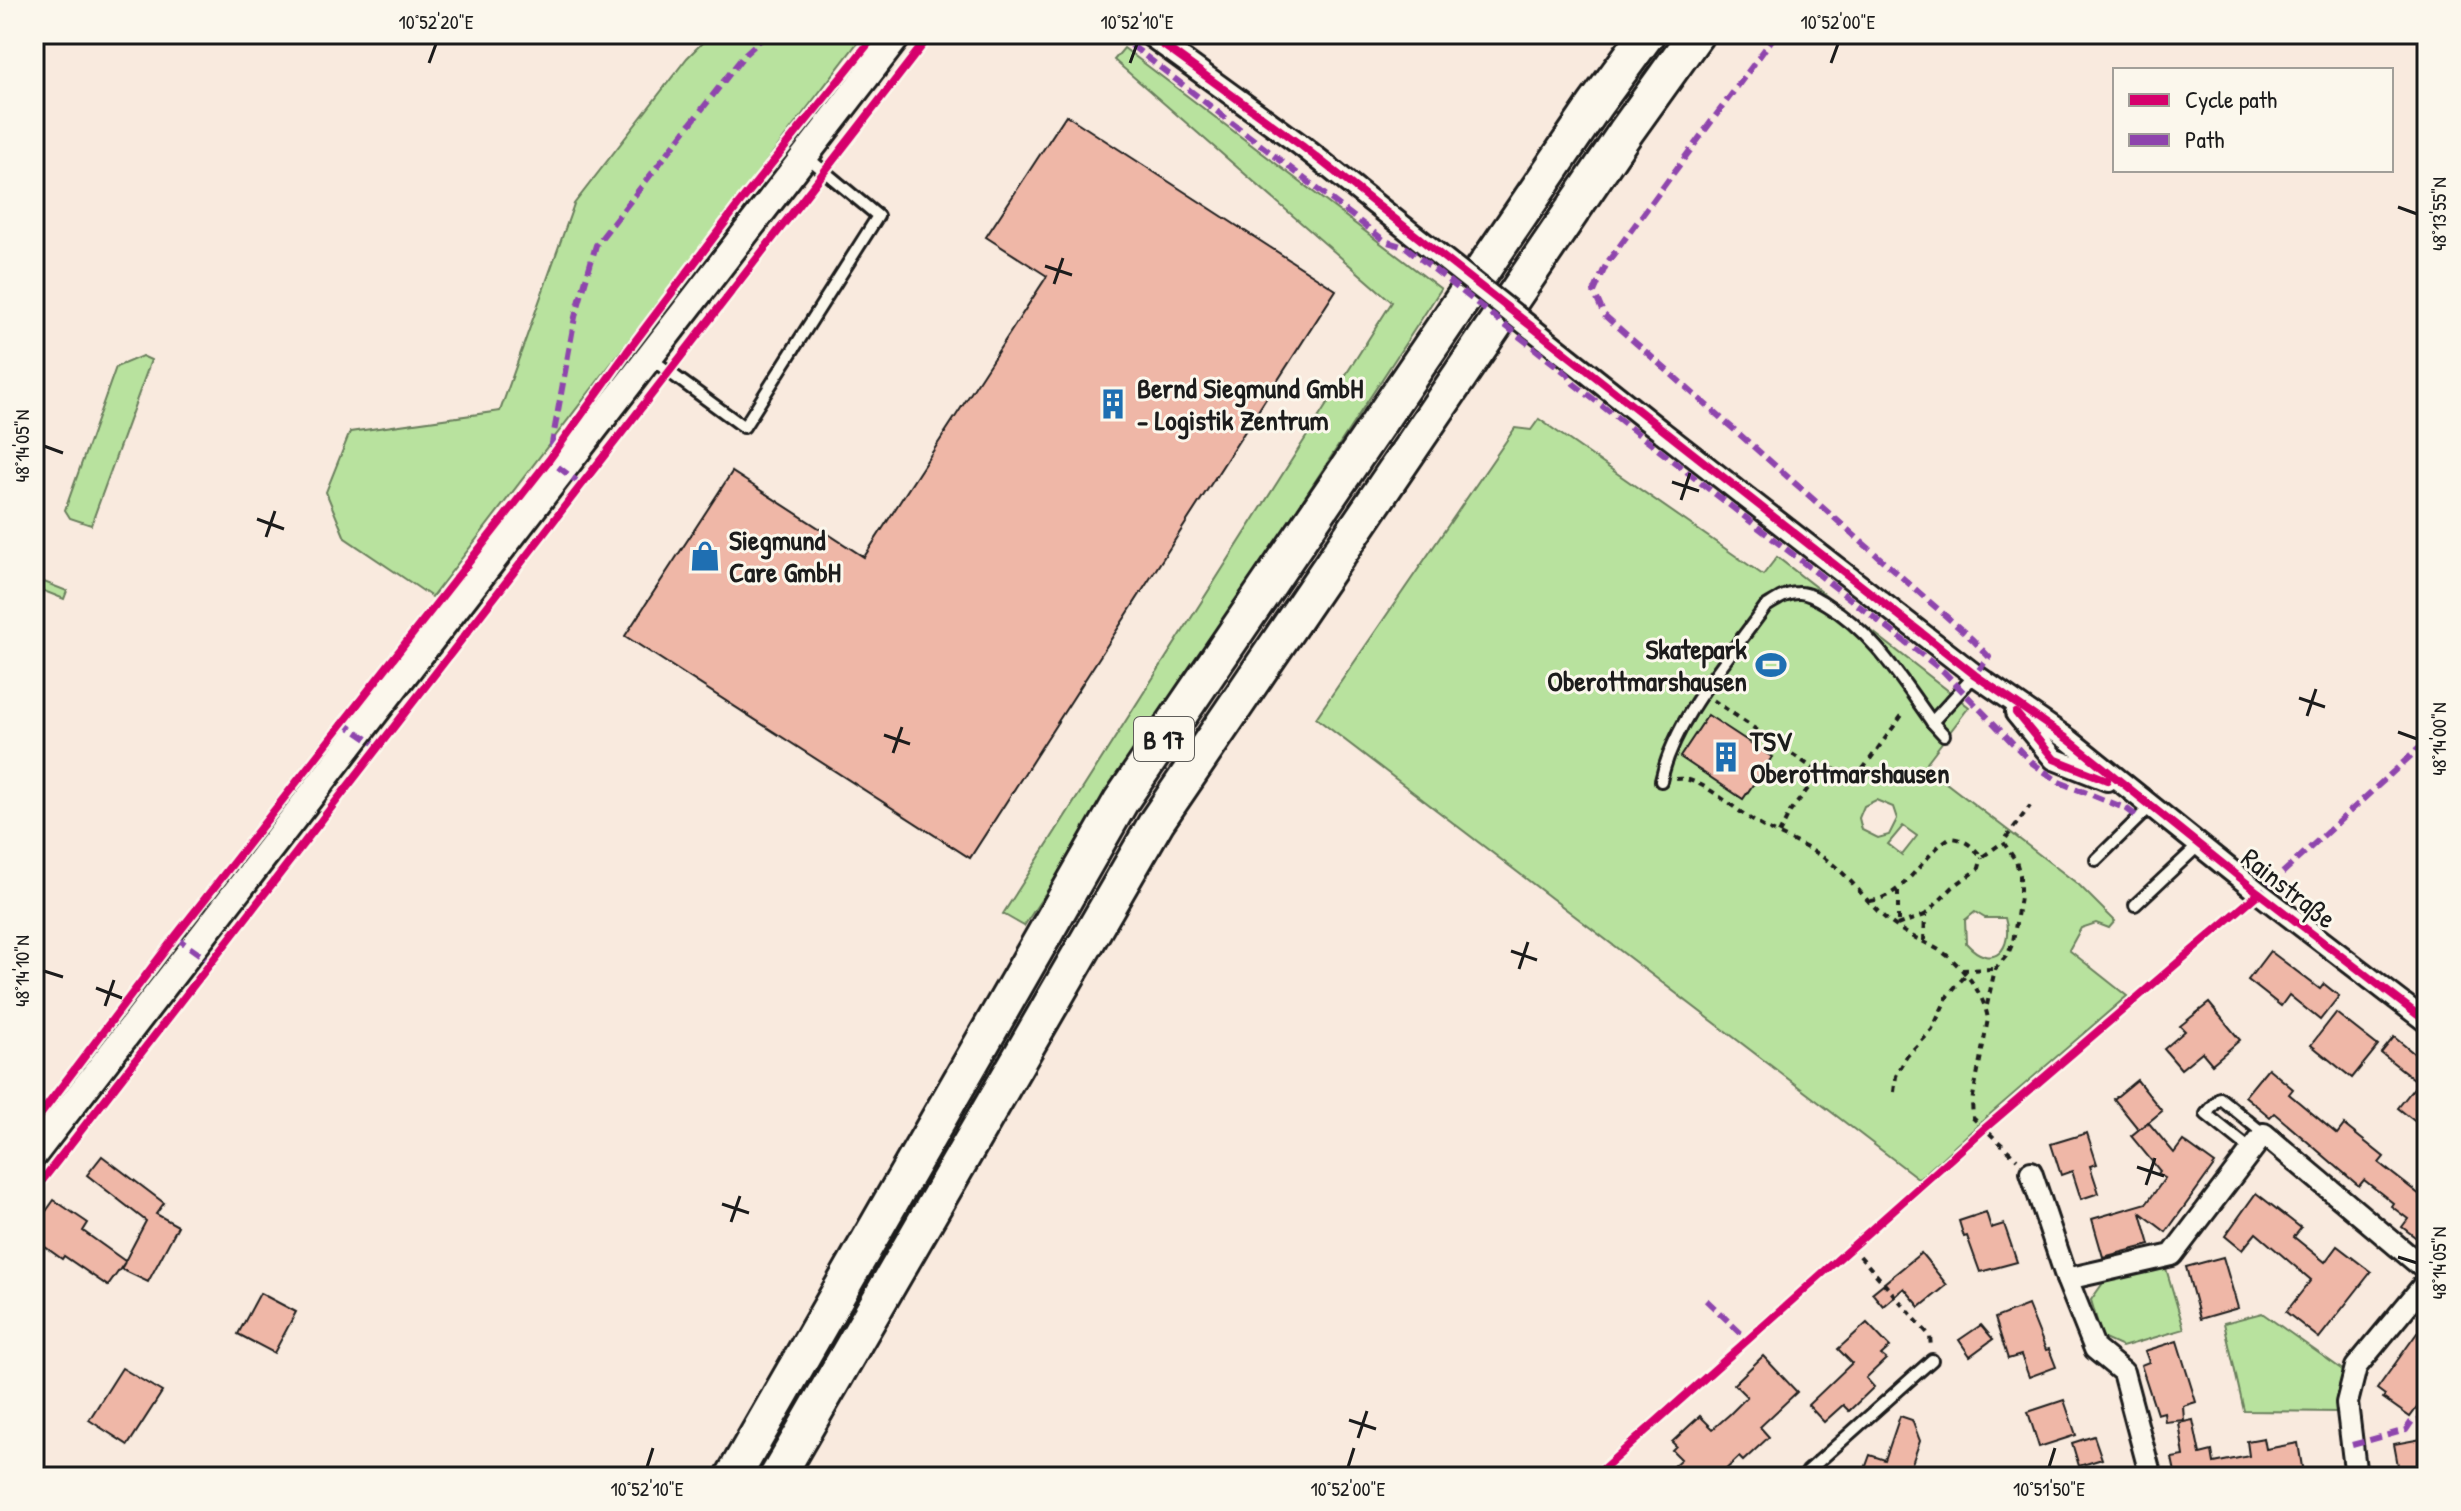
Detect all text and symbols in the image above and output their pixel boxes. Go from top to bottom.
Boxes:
text: 10°52'20"E [398,8,474,35]
text: 10°52'10"E [1100,8,1174,35]
text: 10°52'00"E [1801,8,1876,35]
legend [2113,68,2393,172]
text: Cycle path [2185,83,2277,115]
text: Path [2185,123,2224,155]
text: 48°13'55"N [2425,177,2452,251]
place label: Bernd Siegmund GmbH - Logistik Zentrum [1137,369,1363,440]
building icon: Bernd Siegmund GmbH - Logistik Zentrum [1096,387,1130,421]
text: 48°14'05"N [8,410,35,482]
place label: Siegmund Care GmbH [729,521,841,591]
shop icon: Siegmund Care GmbH [688,539,722,573]
place label: Skatepark Oberottmarshausen [1547,630,1747,700]
sports icon: Skatepark Oberottmarshausen [1754,648,1788,682]
text: 48°14'00"N [2425,702,2452,776]
road number: B 17 [1134,717,1194,761]
place label: TSV Oberottmarshausen [1749,722,1950,792]
building icon: TSV Oberottmarshausen [1709,740,1743,774]
street label: Rainstraße [2234,839,2344,937]
text: 48°14'10"N [8,935,35,1007]
text: 48°14'05"N [2425,1227,2452,1299]
text: 10°52'10"E [610,1475,684,1502]
text: 10°52'00"E [1311,1475,1386,1502]
text: 10°51'50"E [2013,1475,2085,1502]

